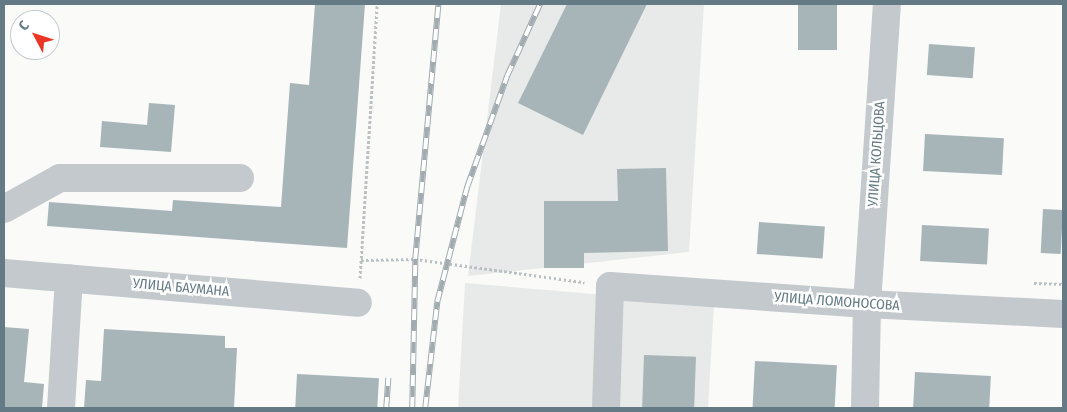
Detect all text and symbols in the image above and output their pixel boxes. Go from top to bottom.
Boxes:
north arrow [10,10,60,60]
text: С [15,17,33,34]
street label: УЛИЦА КОЛЬЦОВА [865,101,889,207]
street label: УЛИЦА БАУМАНА [132,275,230,301]
street label: УЛИЦА ЛОМОНОСОВА [774,289,900,315]

